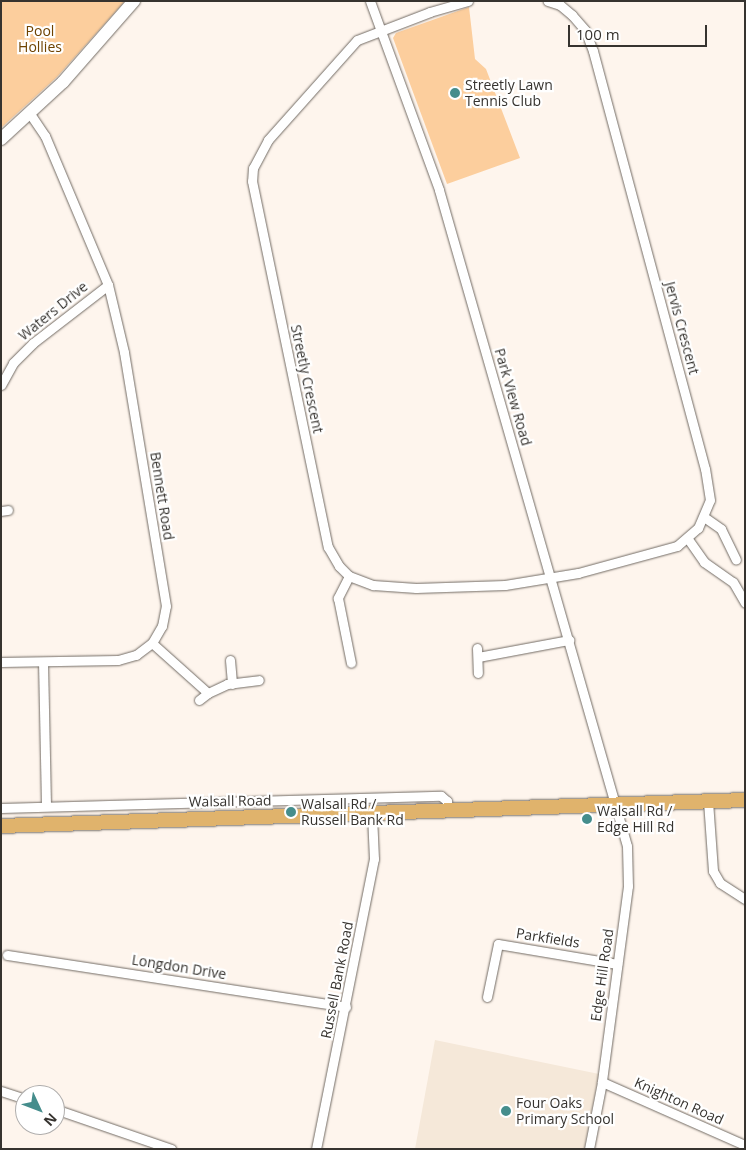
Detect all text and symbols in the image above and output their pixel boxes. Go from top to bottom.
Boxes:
scale bar [571,15,710,47]
park label: Pool Hollies [18,23,62,56]
text: 100 m [576,24,620,44]
place label: Streetly Lawn Tennis Club [465,77,553,110]
marker: Streetly Lawn Tennis Club [449,87,461,99]
street label: Waters Drive [15,278,91,344]
street label: Jervis Crescent [662,280,702,376]
street label: Streetly Crescent [287,323,327,435]
street label: Park View Road [491,346,535,448]
street label: Bennett Road [147,451,177,541]
street label: Walsall Road [188,792,272,810]
place label: Walsall Rd / Russell Bank Rd [301,796,404,829]
place label: Walsall Rd / Edge Hill Rd [597,803,674,836]
marker: Walsall Rd / Russell Bank Rd [285,806,297,818]
marker: Walsall Rd / Edge Hill Rd [581,813,593,825]
street label: Russell Bank Road [317,920,357,1040]
street label: Parkfields [515,925,581,951]
street label: Edge Hill Road [587,928,617,1022]
street label: Longdon Drive [131,951,227,983]
street label: Knighton Road [632,1074,726,1128]
north arrow [15,1085,65,1135]
place label: Four Oaks Primary School [516,1095,614,1128]
marker: Four Oaks Primary School [500,1105,512,1117]
text: N [40,1109,61,1131]

